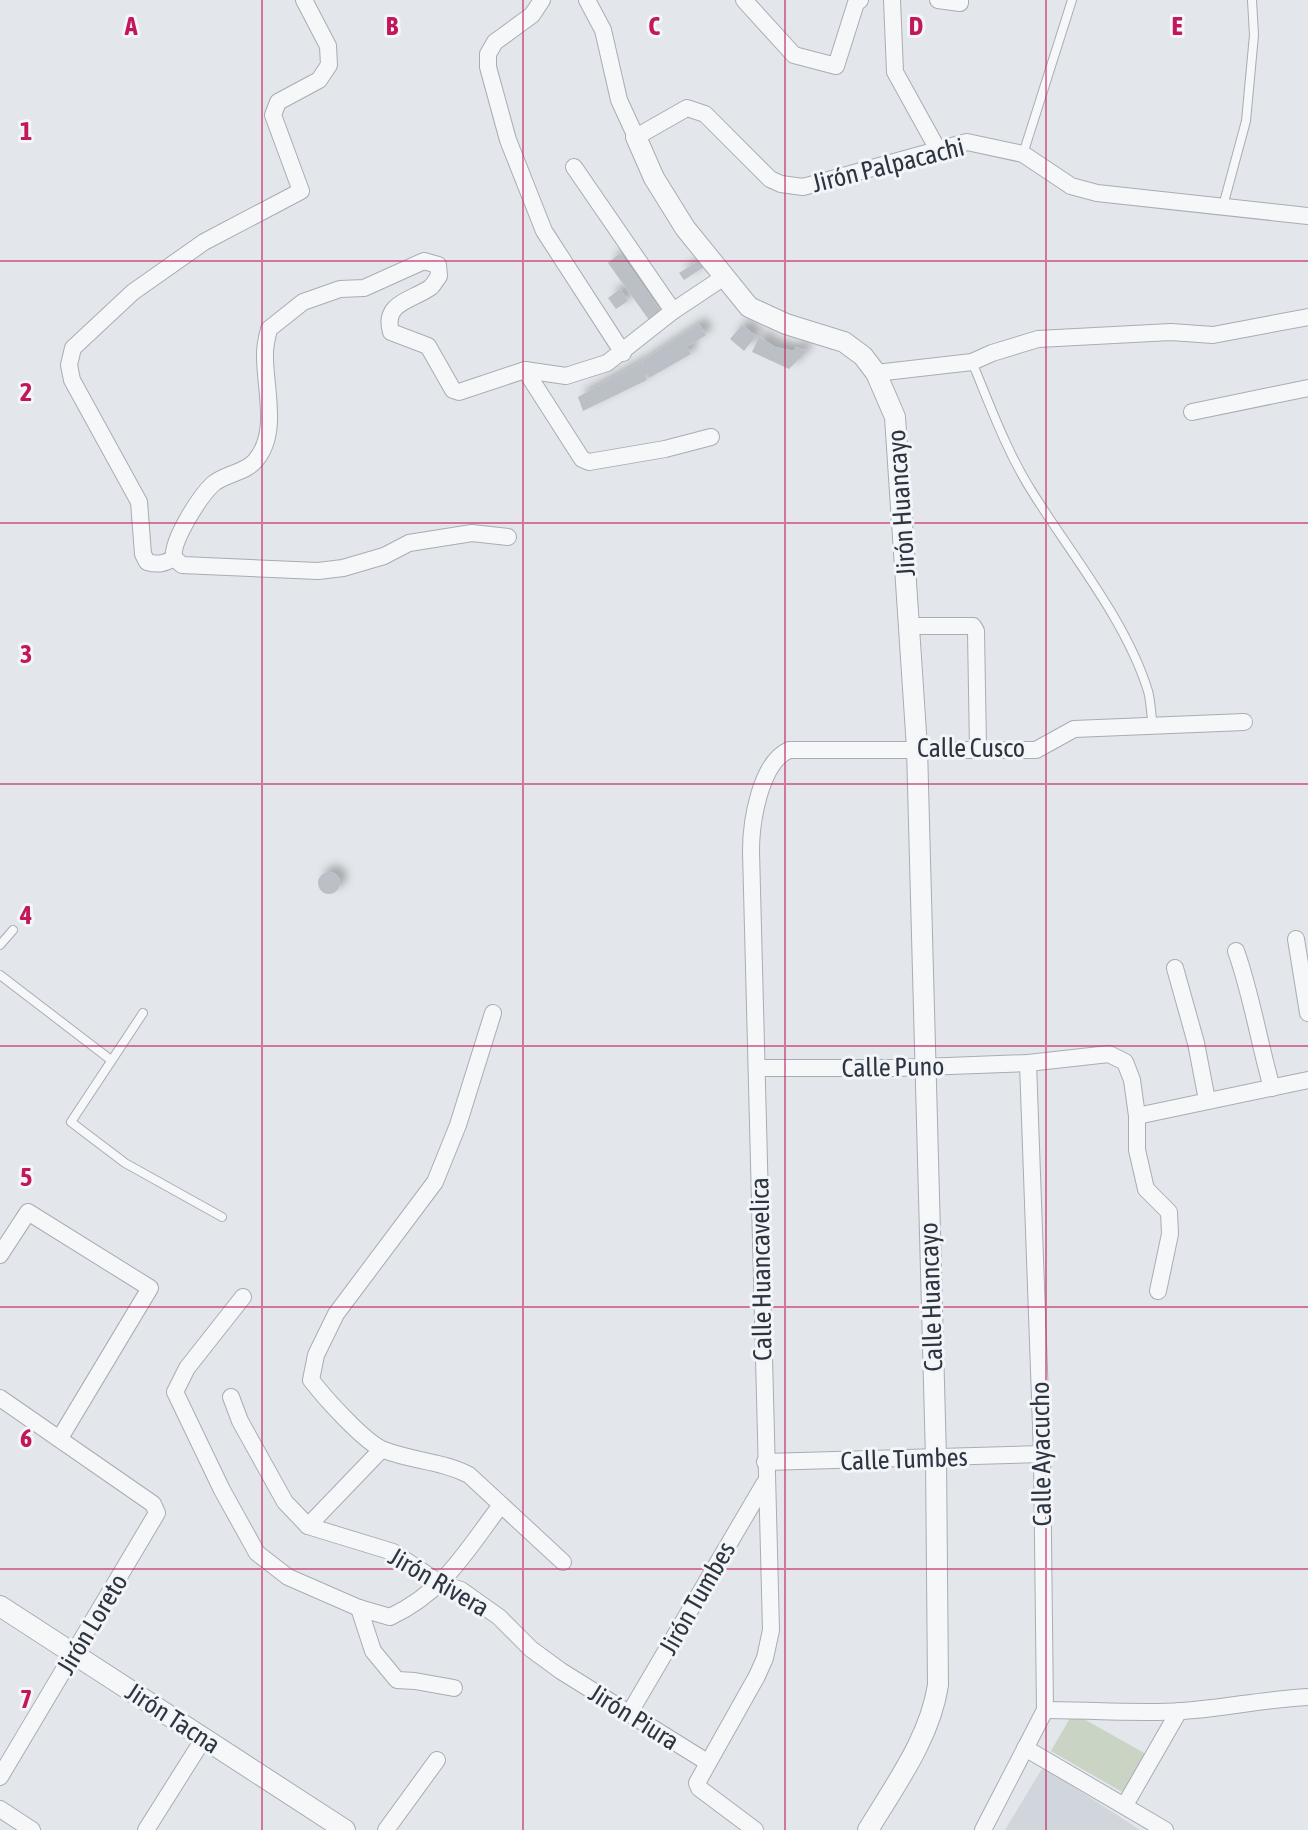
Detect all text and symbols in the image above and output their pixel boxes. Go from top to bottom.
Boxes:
text: A [124,11,138,41]
text: B [386,11,399,41]
text: C [648,11,660,41]
text: D [909,11,923,41]
text: E [1171,11,1183,41]
text: 1 [20,116,32,146]
street label: Jirón Palpacachi [809,132,967,198]
text: 2 [20,377,32,407]
street label: Jirón Huancayo [881,429,921,577]
text: 3 [20,639,32,669]
street label: Calle Cusco [917,733,1025,763]
text: 4 [19,900,32,930]
street label: Calle Puno [841,1051,945,1083]
text: 5 [20,1162,32,1192]
street label: Calle Huancavelica [744,1177,778,1361]
street label: Calle Huancayo [913,1222,949,1372]
street label: Calle Ayacucho [1025,1381,1057,1527]
text: 6 [20,1423,32,1453]
street label: Calle Tumbes [840,1442,968,1476]
street label: Jirón Tumbes [653,1536,741,1660]
street label: Jirón Rivera [384,1541,494,1623]
street label: Jirón Loreto [50,1568,134,1680]
street label: Jirón Tacna [120,1676,226,1760]
street label: Jirón Piura [583,1678,685,1756]
text: 7 [20,1684,32,1714]

